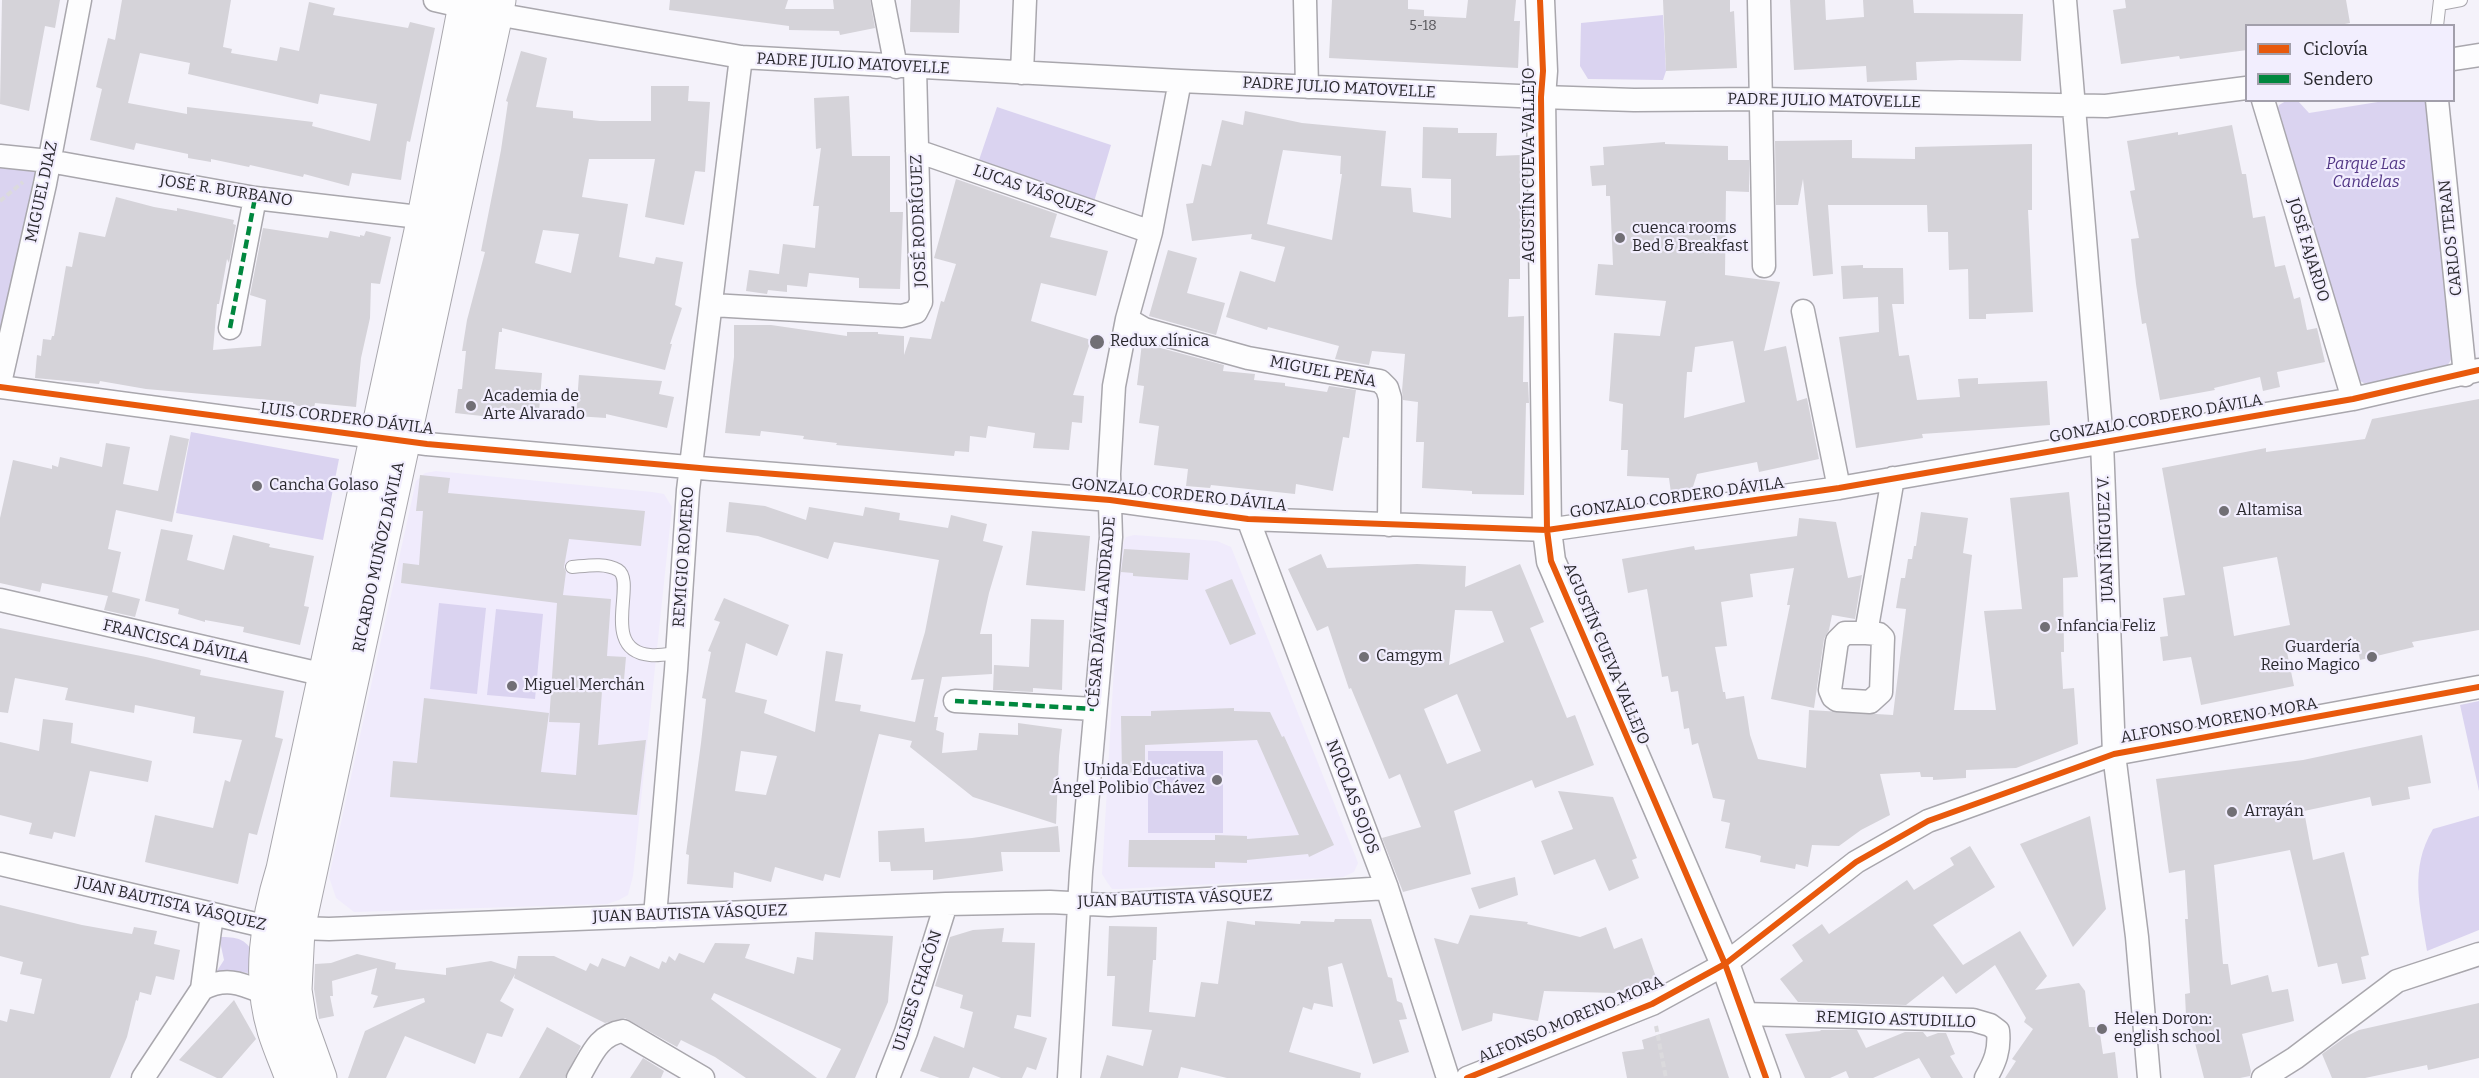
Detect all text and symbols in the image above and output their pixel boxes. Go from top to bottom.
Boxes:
house number: 5-18 [1409,18,1437,34]
legend [2245,24,2455,102]
text: Ciclovía [2303,38,2368,60]
street label: PADRE JULIO MATOVELLE [756,49,950,79]
street label: AGUSTÍN CUEVA VALLEJO [1520,67,1540,263]
text: Sendero [2303,68,2373,90]
street label: PADRE JULIO MATOVELLE [1242,73,1436,103]
street label: PADRE JULIO MATOVELLE [1727,90,1921,112]
street label: MIGUEL DIAZ [22,140,62,244]
street label: JOSÉ RODRÍGUEZ [907,154,931,288]
park label: Parque Las Candelas [2326,155,2406,193]
street label: LUCAS VÁSQUEZ [971,161,1097,221]
street label: JOSÉ R. BURBANO [158,171,294,211]
street label: CARLOS TERAN [2435,179,2467,297]
street label: JOSÉ FAJARDO [2283,196,2333,304]
place label: cuenca rooms Bed & Breakfast [1632,219,1748,257]
marker: cuenca rooms Bed & Breakfast [1613,231,1627,245]
place label: Redux clínica [1110,332,1209,352]
marker: Redux clínica [1088,333,1106,351]
street label: MIGUEL PEÑA [1268,352,1378,392]
place label: Academia de Arte Alvarado [483,387,585,425]
street label: GONZALO CORDERO DÁVILA [2048,391,2264,447]
street label: LUIS CORDERO DÁVILA [259,399,435,439]
marker: Academia de Arte Alvarado [464,399,478,413]
street label: RICARDO MUÑOZ DÁVILA [349,460,409,654]
street label: GONZALO CORDERO DÁVILA [1569,473,1785,523]
street label: GONZALO CORDERO DÁVILA [1070,474,1288,516]
street label: JUAN ÍÑIGUEZ V. [2094,475,2118,603]
place label: Cancha Golaso [269,476,379,496]
marker: Cancha Golaso [250,479,264,493]
street label: REMIGIO ROMERO [669,486,699,628]
place label: Altamisa [2236,501,2303,521]
marker: Altamisa [2217,504,2231,518]
street label: CÉSAR DÁVILA ANDRADE [1084,516,1120,708]
street label: AGUSTÍN CUEVA VALLEJO [1559,560,1653,748]
street label: FRANCISCA DÁVILA [101,616,251,668]
place label: Infancia Feliz [2057,617,2156,637]
marker: Infancia Feliz [2038,620,2052,634]
place label: Guardería Reino Magico [2260,638,2360,676]
place label: Camgym [1376,647,1442,667]
marker: Camgym [1357,650,1371,664]
marker: Guardería Reino Magico [2365,650,2379,664]
place label: Miguel Merchán [524,676,645,696]
marker: Miguel Merchán [505,679,519,693]
street label: ALFONSO MORENO MORA [2119,694,2319,748]
street label: NICOLAS SOJOS [1321,737,1383,857]
place label: Unida Educativa Ángel Polibio Chávez [1052,761,1205,799]
marker: Unida Educativa Ángel Polibio Chávez [1210,773,1224,787]
place label: Arrayán [2244,802,2304,822]
marker: Arrayán [2225,805,2239,819]
street label: JUAN BAUTISTA VÁSQUEZ [74,873,268,935]
street label: JUAN BAUTISTA VÁSQUEZ [1077,886,1273,912]
street label: JUAN BAUTISTA VÁSQUEZ [592,901,788,927]
street label: ULISES CHACÓN [889,928,947,1054]
street label: ALFONSO MORENO MORA [1475,972,1667,1068]
street label: REMIGIO ASTUDILLO [1816,1008,1976,1032]
place label: Helen Doron: english school [2114,1010,2220,1048]
marker: Helen Doron: english school [2095,1022,2109,1036]

